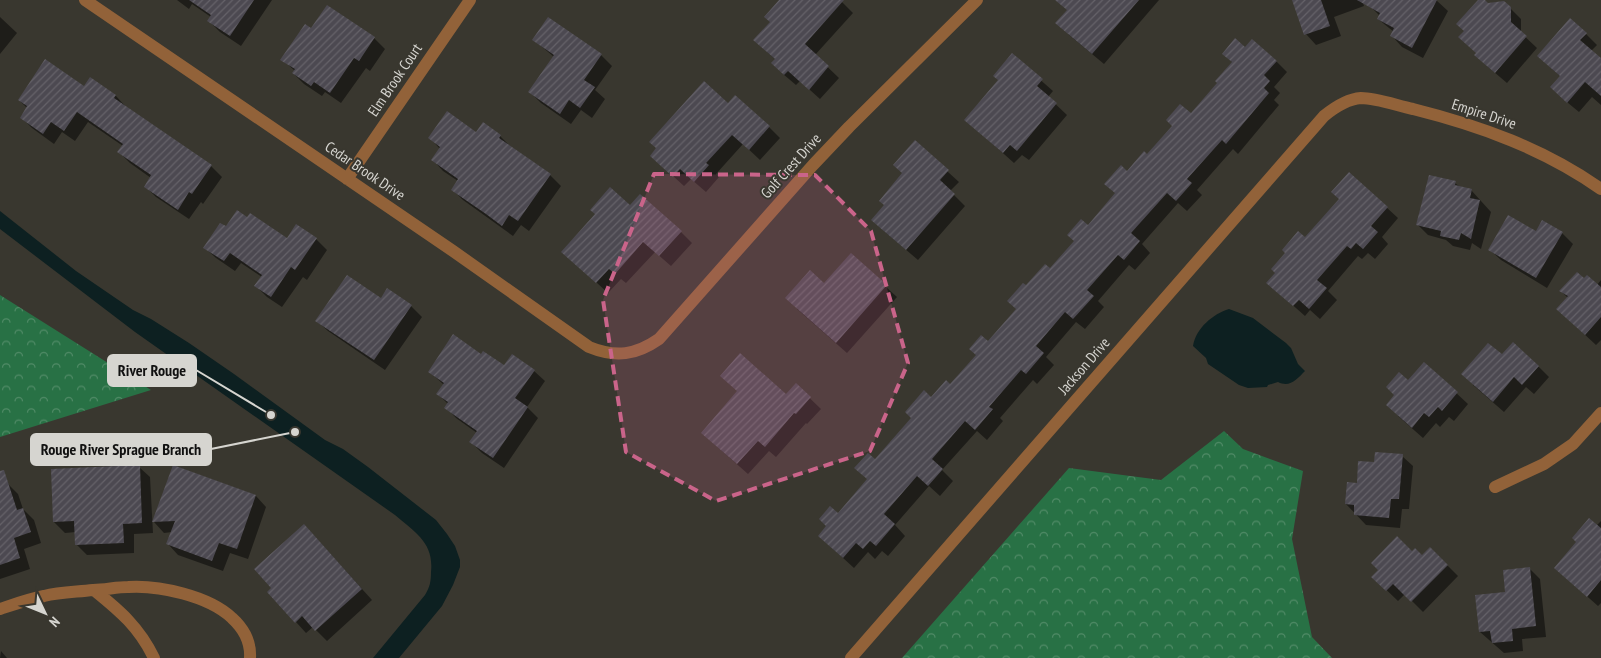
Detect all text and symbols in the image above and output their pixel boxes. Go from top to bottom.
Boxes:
street label: Elm Brook Court [363,40,426,120]
street label: Empire Drive [1449,94,1519,133]
street label: Golf Crest Drive [756,129,825,202]
street label: Cedar Brook Drive [322,137,409,204]
street label: Jackson Drive [1053,333,1114,399]
callout: River Rouge [108,355,196,386]
text: River Rouge [118,360,186,380]
callout: Rouge River Sprague Branch [31,434,211,465]
text: Rouge River Sprague Branch [41,439,201,459]
north arrow [20,588,70,638]
text: N [45,613,64,631]

